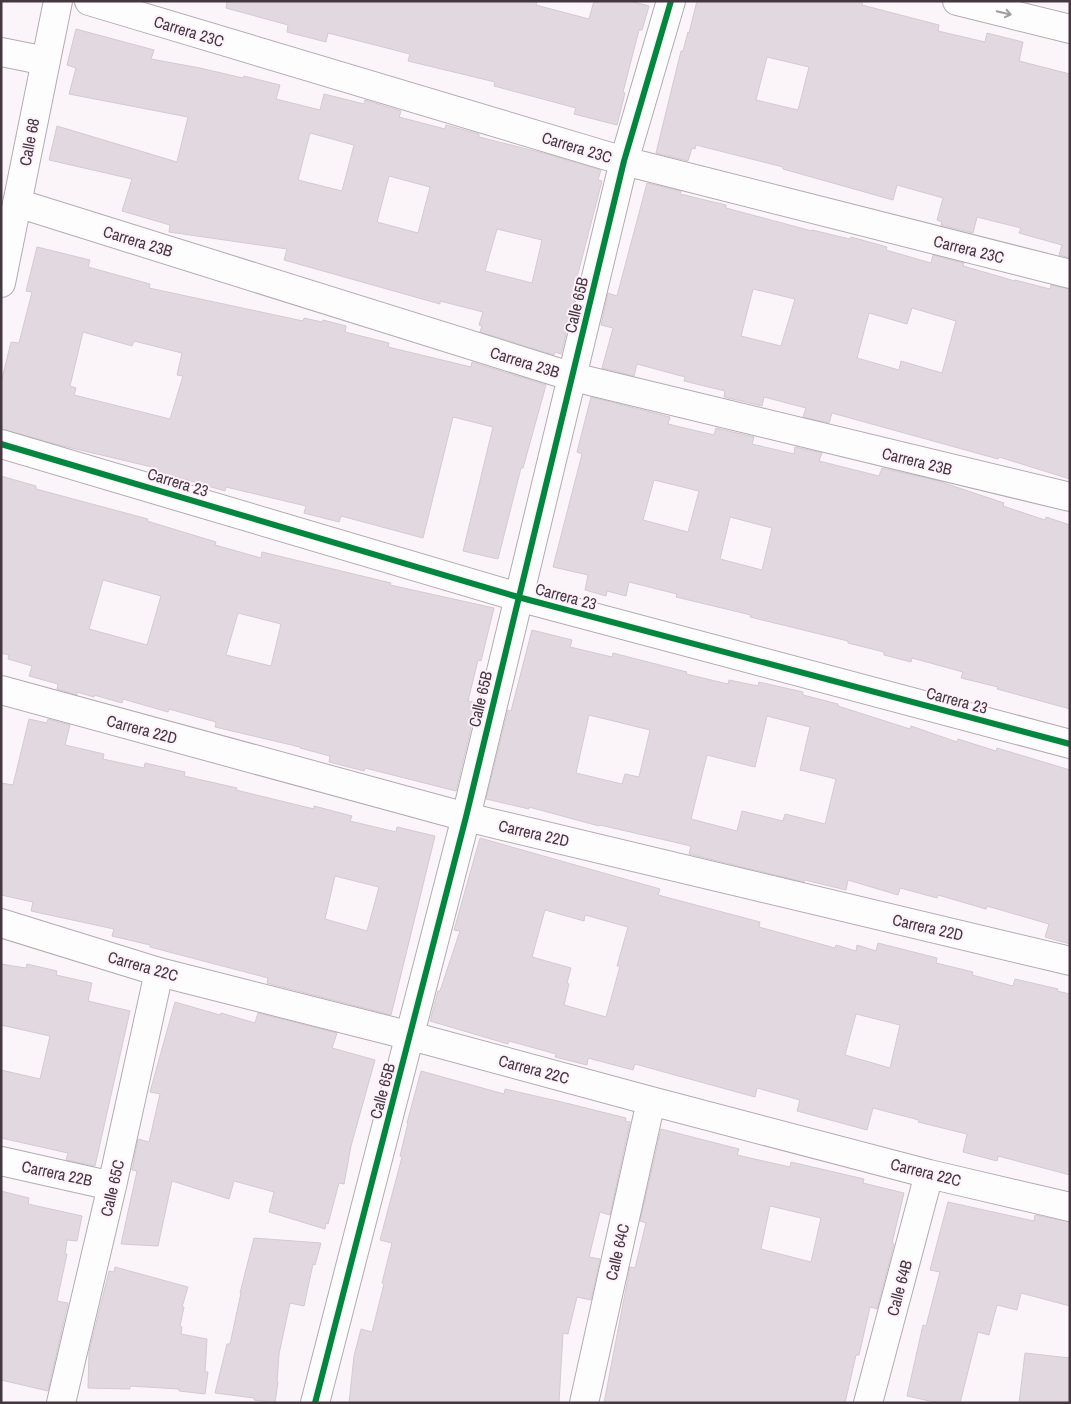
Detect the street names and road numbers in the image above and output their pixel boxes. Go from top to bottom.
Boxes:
street label: Carrera 23C [151,10,227,52]
street label: Calle 68 [14,116,44,168]
street label: Carrera 23C [539,126,615,168]
street label: Carrera 23B [101,220,176,262]
street label: Carrera 23C [931,230,1007,268]
street label: Calle 65B [559,275,593,335]
street label: Carrera 23B [488,341,563,383]
street label: Carrera 23B [880,442,955,480]
street label: Carrera 23 [145,462,211,502]
street label: Carrera 23 [533,577,599,615]
street label: Calle 65B [463,669,497,729]
street label: Carrera 23 [924,681,990,719]
street label: Carrera 22D [104,709,180,749]
street label: Carrera 22D [496,814,572,852]
street label: Carrera 22D [890,908,966,946]
street label: Carrera 22C [105,945,181,987]
street label: Carrera 22C [496,1049,572,1089]
street label: Calle 65B [364,1060,400,1121]
street label: Carrera 22C [888,1153,964,1191]
street label: Carrera 22B [20,1155,94,1191]
street label: Calle 65C [95,1157,129,1219]
street label: Calle 64C [600,1221,634,1283]
street label: Calle 64B [881,1257,917,1318]

